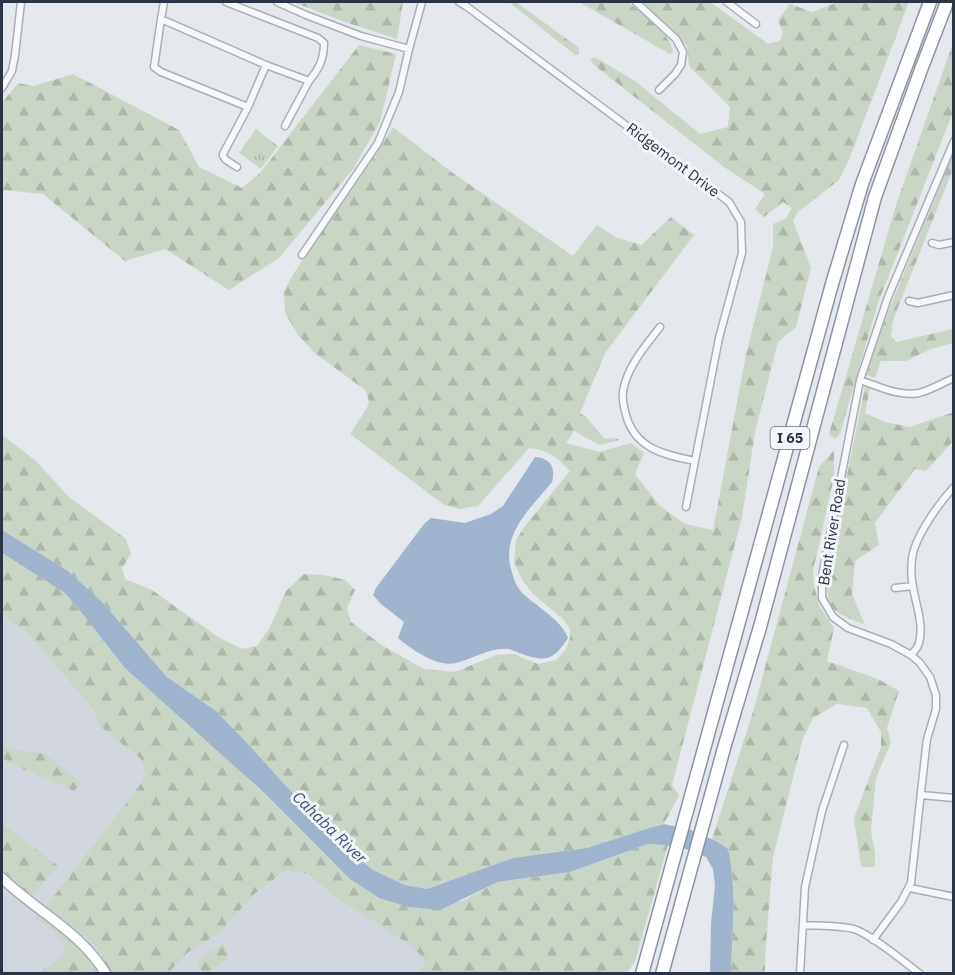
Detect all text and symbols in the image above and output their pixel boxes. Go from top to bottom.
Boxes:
street label: Ridgemont Drive [623,118,724,201]
road number: I 65 [770,427,810,449]
street label: Bent River Road [814,477,849,587]
water label: Cahaba River [289,787,372,868]

